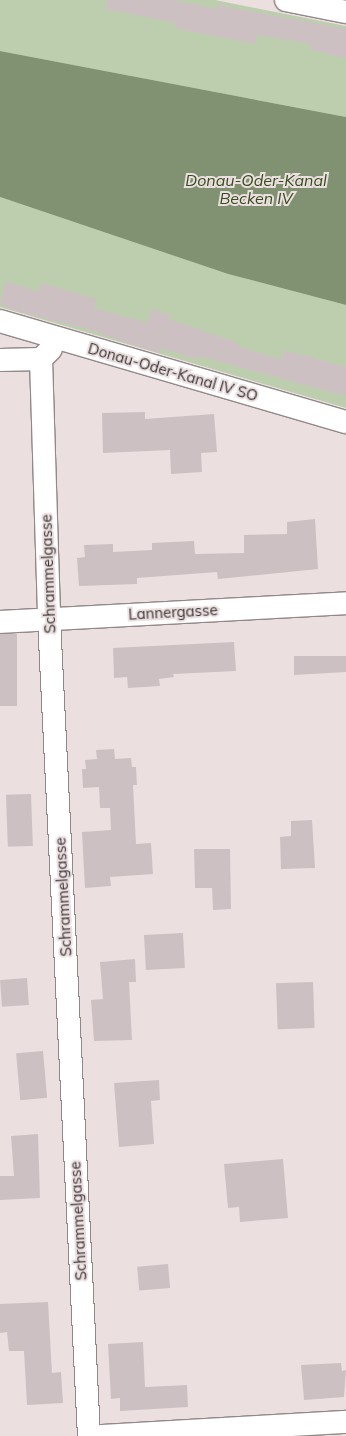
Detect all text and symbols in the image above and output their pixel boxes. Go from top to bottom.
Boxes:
water label: Donau-Oder-Kanal Becken IV [185,170,327,208]
street label: Donau-Oder-Kanal IV SO [86,339,260,405]
street label: Schrammelgasse [37,514,59,634]
street label: Lannergasse [128,601,218,623]
street label: Schrammelgasse [51,837,75,957]
street label: Schrammelgasse [66,1161,90,1281]

